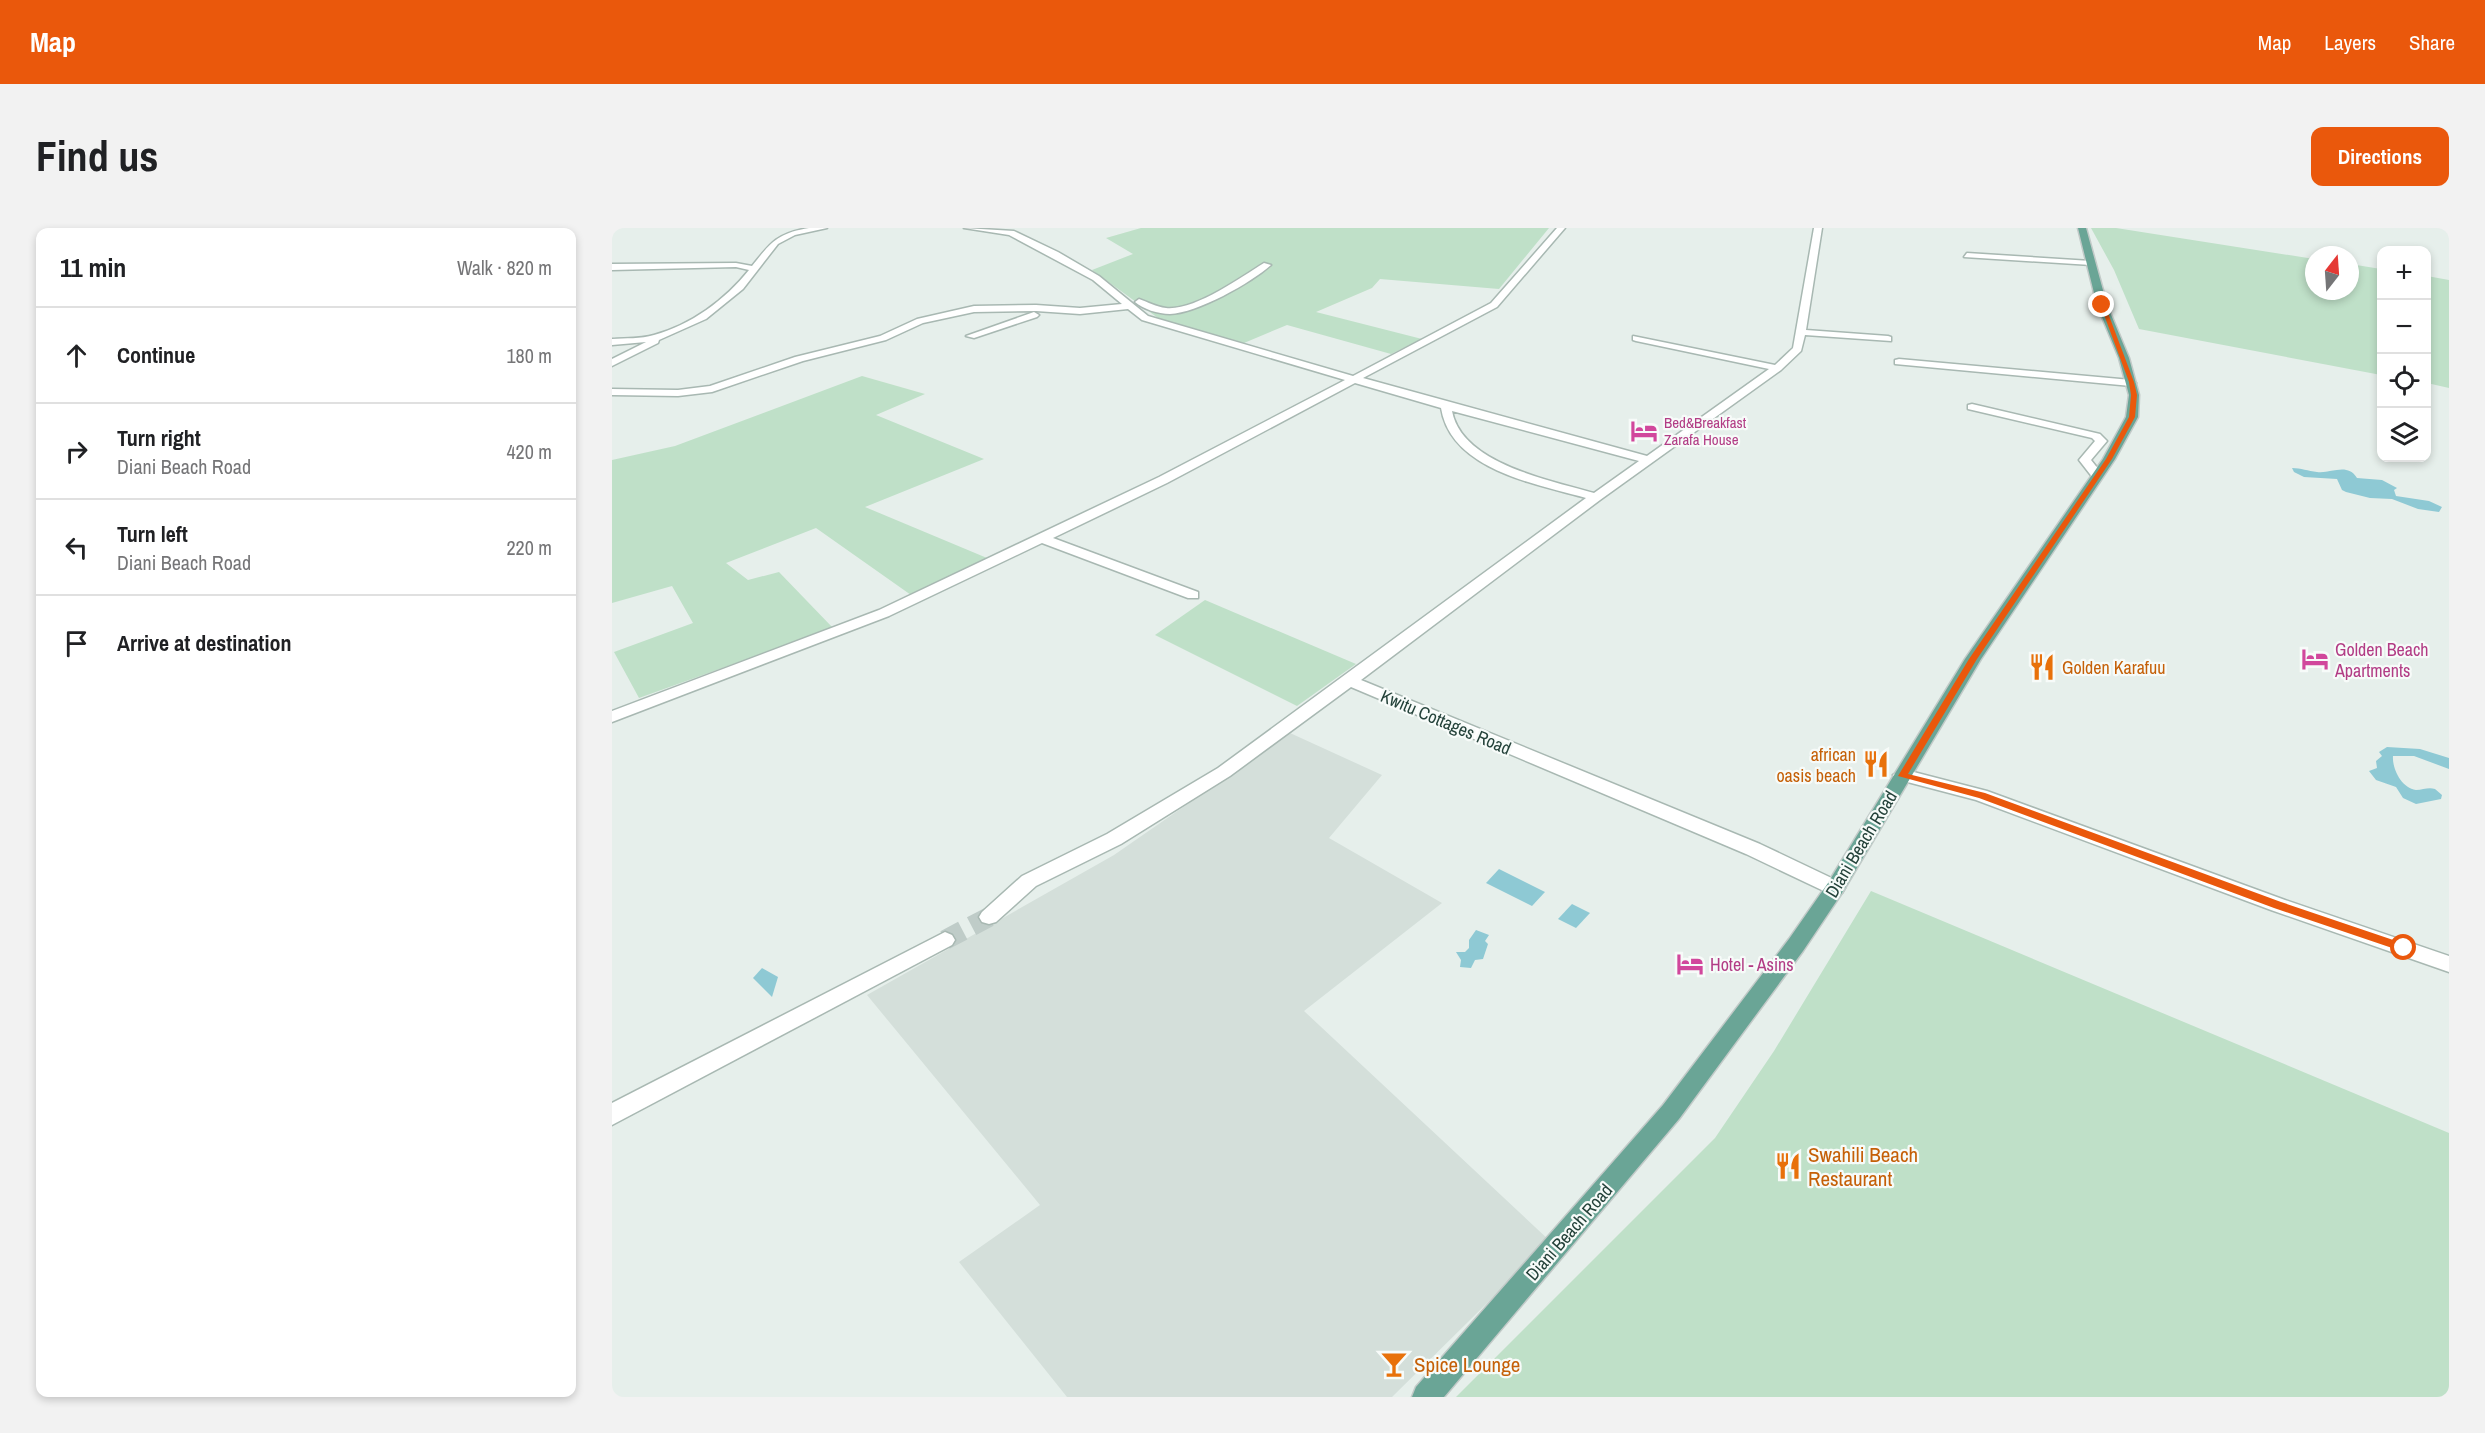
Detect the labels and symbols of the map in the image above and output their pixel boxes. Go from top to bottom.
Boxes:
north arrow [2305,246,2359,300]
route end [2088,291,2114,317]
place label: Bed&Breakfast Zarafa House [1664,412,1747,450]
hotel icon: Bed&Breakfast Zarafa House [1629,416,1659,446]
place label: Golden Beach Apartments [2334,637,2429,683]
hotel icon: Golden Beach Apartments [2300,644,2330,674]
restaurant icon: Golden Karafuu [2027,652,2057,682]
place label: Golden Karafuu [2062,655,2165,680]
street label: Kwitu Cottages Road [1377,683,1515,761]
place label: african oasis beach [1776,742,1856,788]
restaurant icon: african oasis beach [1861,749,1891,779]
street label: Diani Beach Road [1819,786,1903,902]
route start [2390,934,2416,960]
hotel icon: Hotel - Asins [1675,949,1705,979]
place label: Hotel - Asins [1710,952,1794,977]
place label: Swahili Beach Restaurant [1808,1140,1918,1193]
restaurant icon: Swahili Beach Restaurant [1773,1151,1803,1181]
street label: Diani Beach Road [1520,1178,1618,1286]
bar icon: Spice Lounge [1379,1349,1409,1379]
place label: Spice Lounge [1414,1350,1520,1379]

